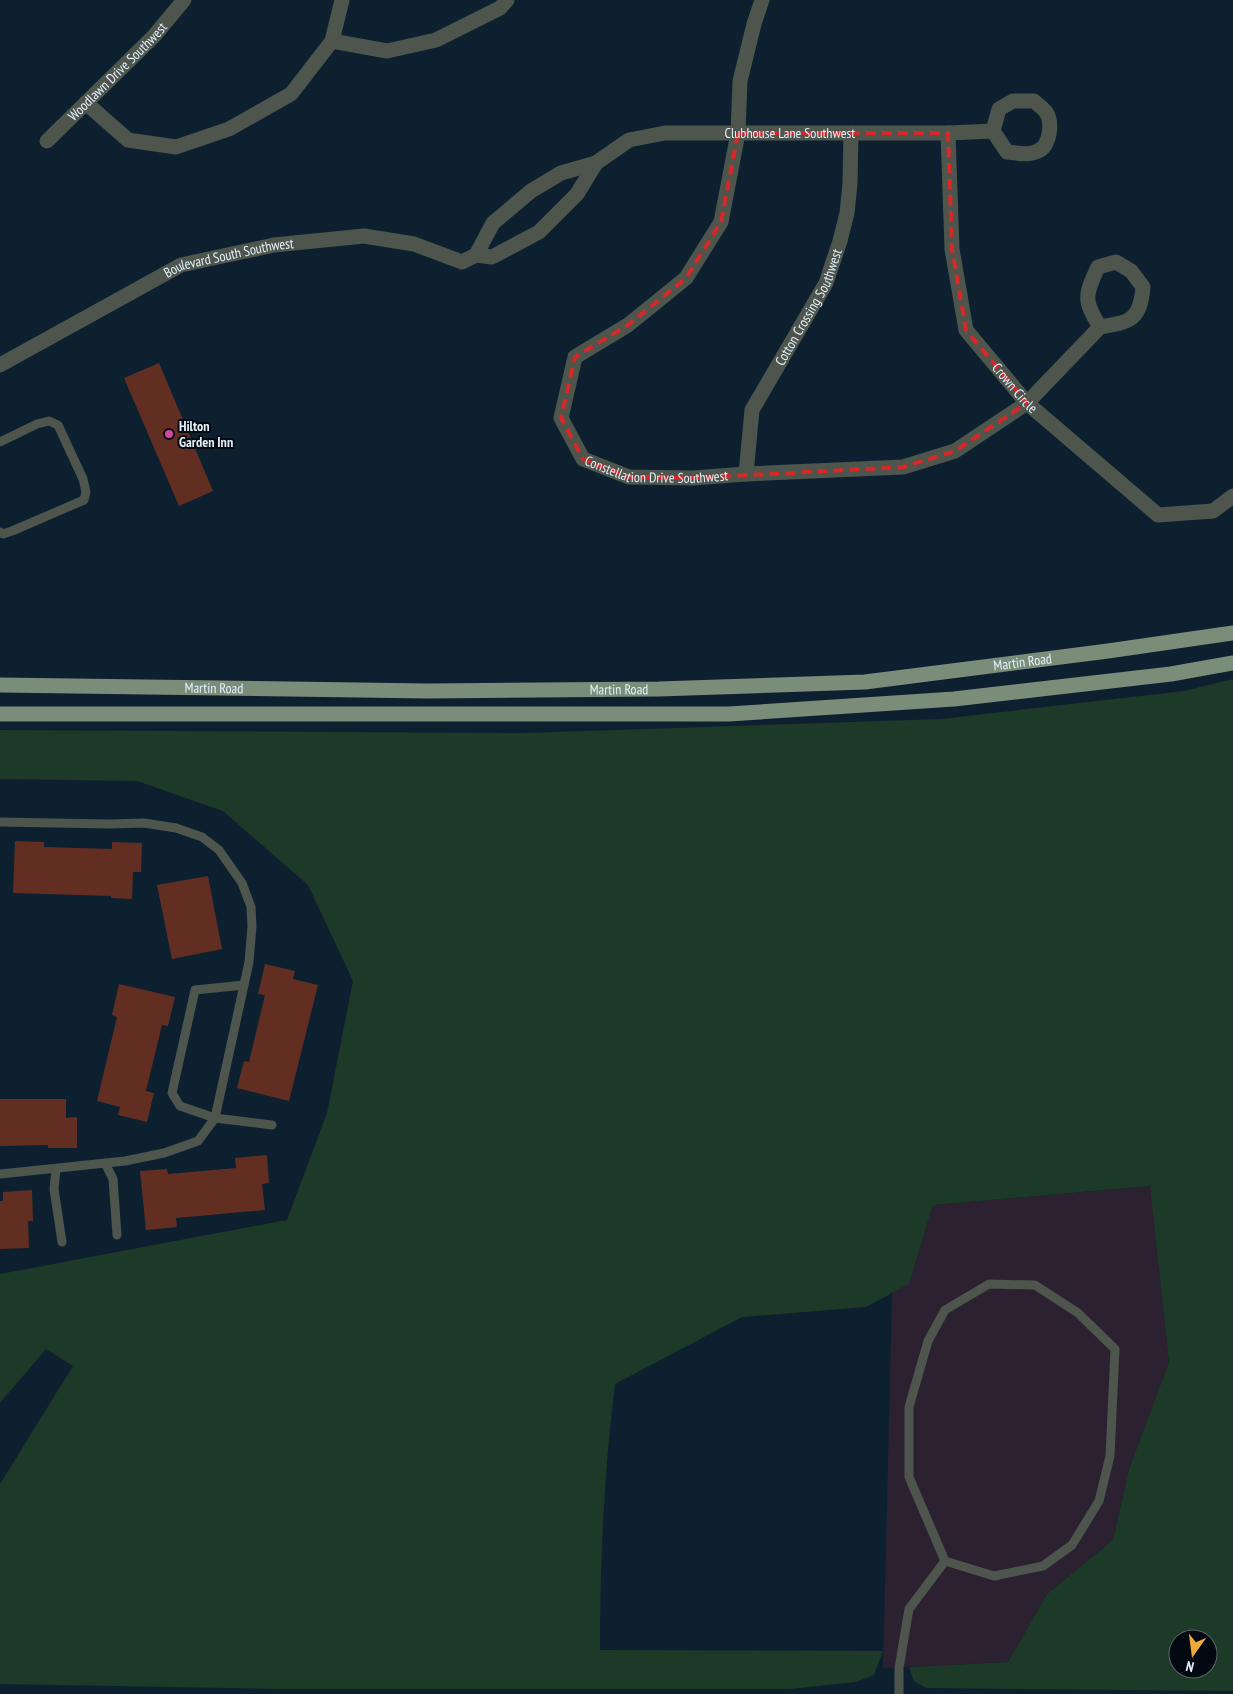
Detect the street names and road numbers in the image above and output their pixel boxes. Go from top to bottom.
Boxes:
street label: Woodlawn Drive Southwest [64,18,171,124]
street label: Clubhouse Lane Southwest [725,124,855,142]
street label: Boulevard South Southwest [160,234,295,282]
street label: Cotton Crossing Southwest [771,246,846,369]
street label: Crown Circle [988,359,1041,417]
street label: Constellation Drive Southwest [582,452,729,487]
street label: Martin Road [992,649,1053,675]
street label: Martin Road [185,679,243,697]
street label: Martin Road [590,680,648,699]

